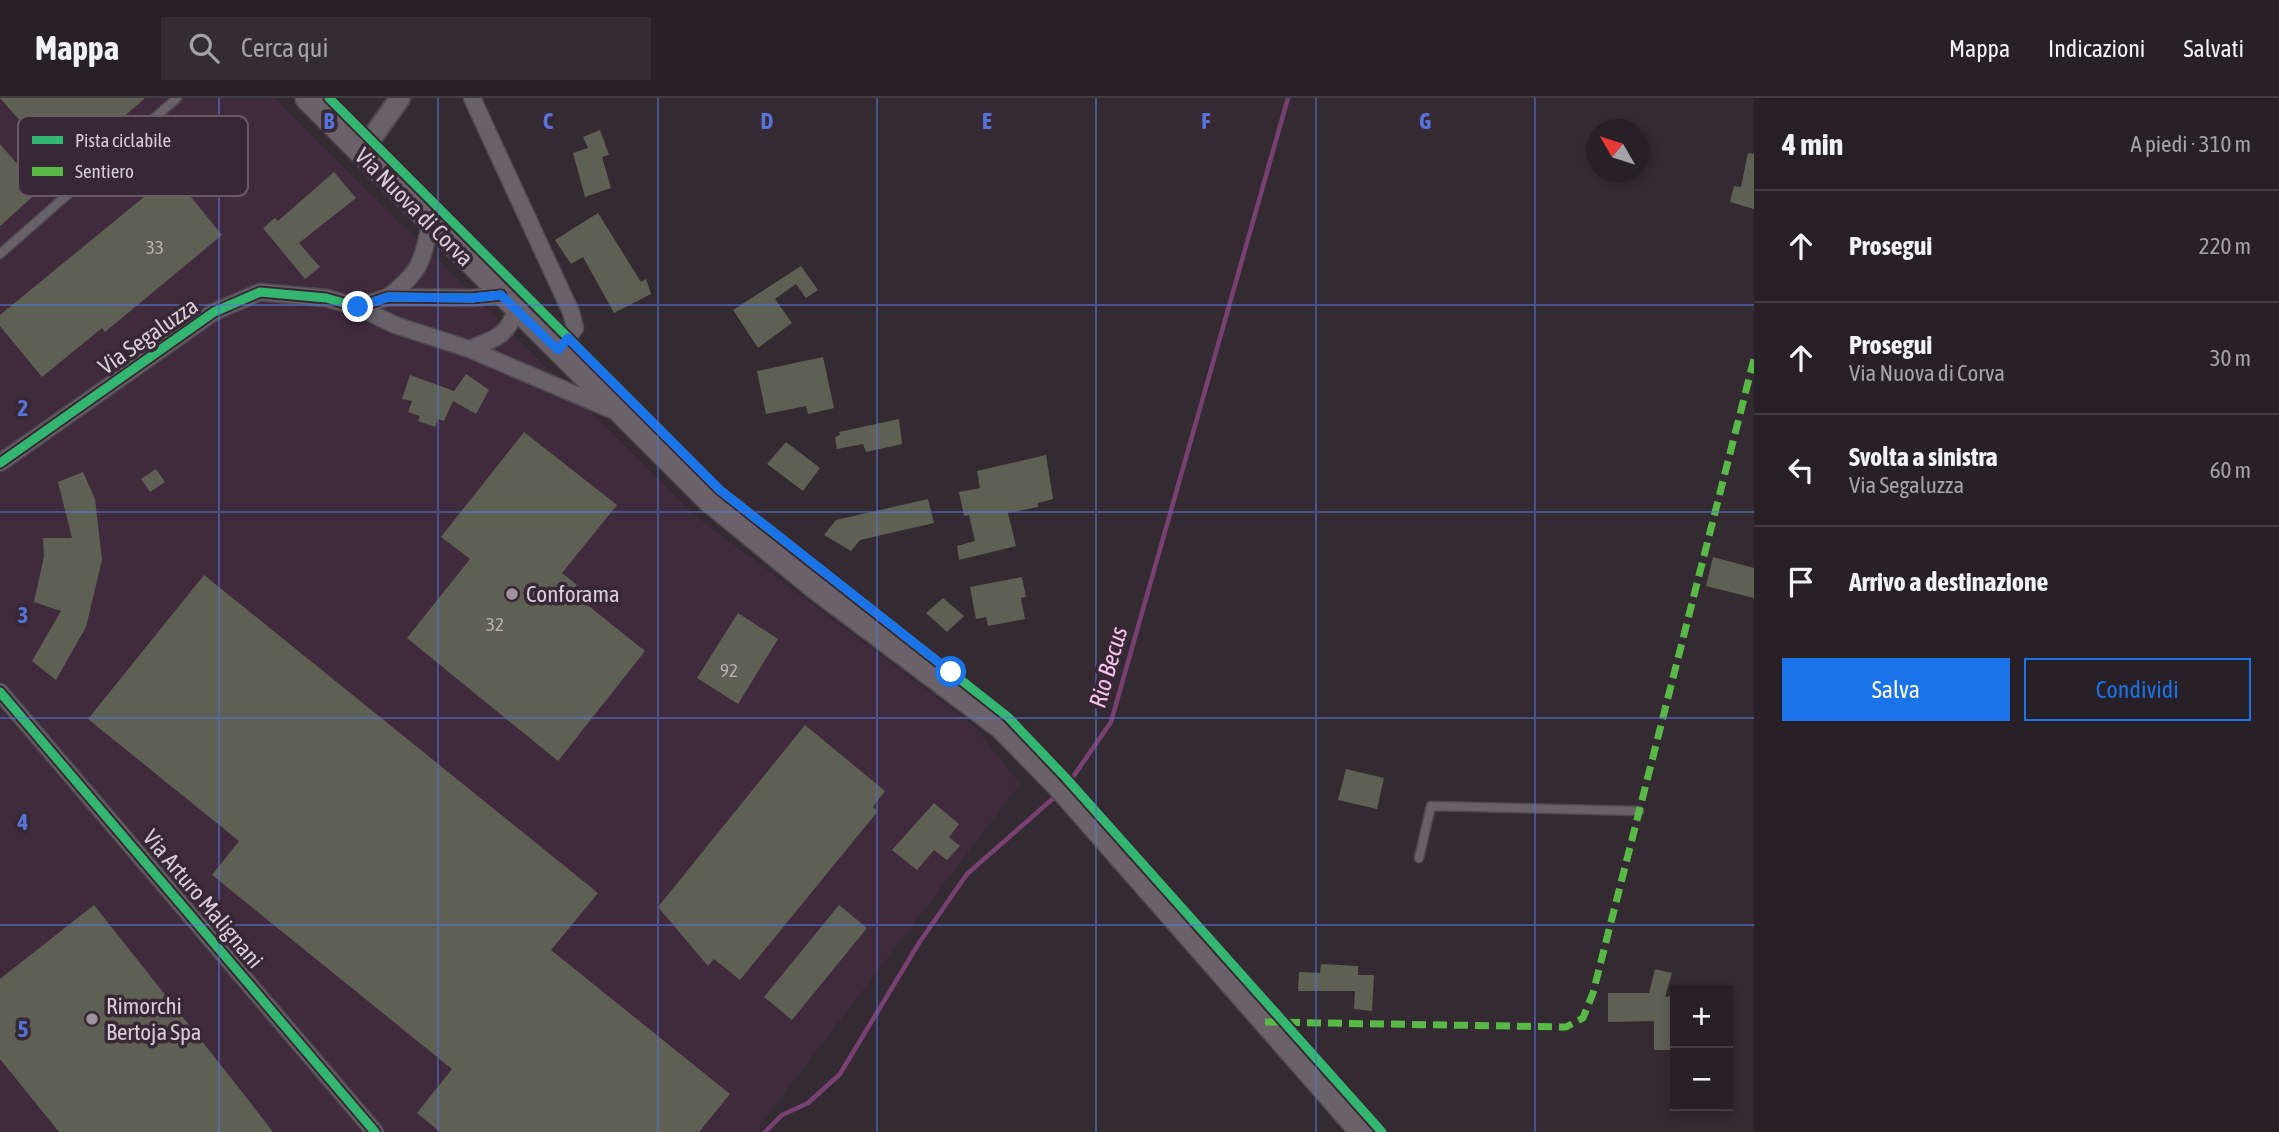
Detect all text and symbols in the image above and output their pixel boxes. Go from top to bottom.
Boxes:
search box [161,17,651,80]
text: Mappa [35,29,119,67]
icon: search [185,29,223,67]
text: Cerca qui [241,33,328,63]
text: Mappa [1949,35,2010,62]
text: Indicazioni [2048,35,2145,62]
text: Salvati [2183,35,2244,62]
text: B [324,108,335,134]
text: C [543,108,554,134]
text: D [761,108,774,134]
text: E [982,108,992,134]
text: F [1201,108,1211,134]
text: G [1419,108,1431,134]
legend [18,116,248,196]
north arrow [1586,119,1649,182]
text: 4 min [1782,127,1843,161]
text: Pista ciclabile [75,129,171,151]
text: A piedi · 310 m [2131,131,2251,157]
street label: Via Nuova di Corva [350,143,478,271]
text: Sentiero [75,160,134,182]
icon: ahead [1782,227,1820,265]
text: Prosegui [1849,231,1932,261]
text: 220 m [2199,233,2251,259]
house number: 33 [146,236,164,258]
route end [342,291,373,322]
street label: Via Segaluzza [93,292,203,380]
text: Prosegui [1849,330,1932,360]
icon: ahead [1782,339,1820,377]
text: 30 m [2210,345,2251,371]
text: Via Nuova di Corva [1849,360,2005,386]
text: 2 [18,395,28,421]
text: Svolta a sinistra [1849,442,1998,472]
icon: left [1782,451,1820,489]
text: 60 m [2210,457,2251,483]
text: Via Segaluzza [1849,472,1964,498]
icon: arrive [1782,563,1820,601]
text: Arrivo a destinazione [1849,567,2048,597]
place label: Conforama [526,581,620,607]
marker: Conforama [504,586,520,602]
text: 3 [18,602,28,628]
house number: 32 [486,613,504,635]
water label: Rio Becus [1084,623,1132,711]
route start [935,656,966,687]
button: Salva [1782,658,2010,721]
button: Condividi [2024,658,2251,721]
house number: 92 [720,659,738,681]
text: 4 [17,809,29,835]
street label: Via Arturo Malignani [138,825,268,973]
map controls [1670,985,1733,1111]
button: + [1670,985,1733,1048]
place label: Rimorchi Bertoja Spa [106,993,202,1045]
marker: Rimorchi Bertoja Spa [84,1011,100,1027]
text: 5 [18,1016,29,1042]
button: − [1670,1048,1733,1111]

